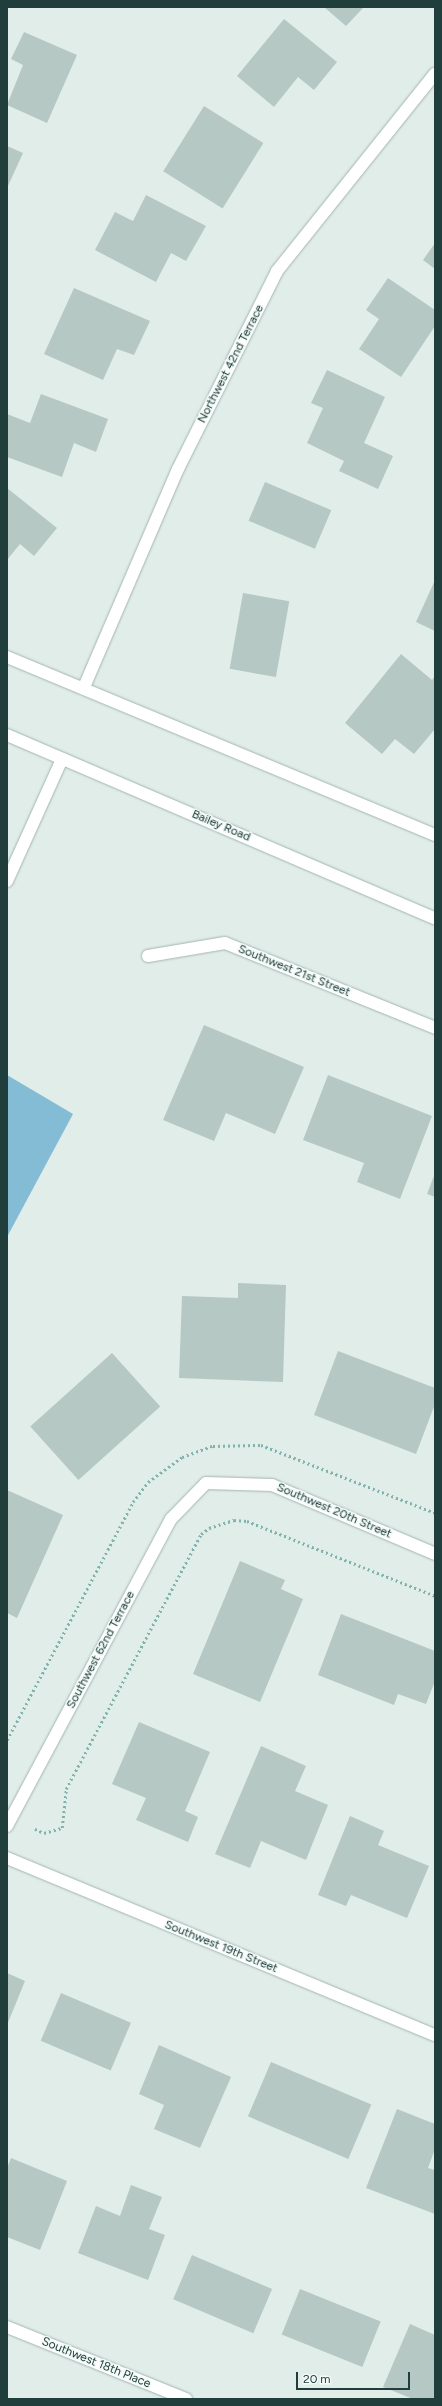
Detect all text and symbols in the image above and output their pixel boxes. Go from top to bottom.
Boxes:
street label: Northwest 42nd Terrace [195,302,267,426]
street label: Bailey Road [190,807,252,845]
street label: Southwest 21st Street [236,942,352,1000]
street label: Southwest 20th Street [274,1480,394,1542]
street label: Southwest 62nd Terrace [64,1589,138,1711]
street label: Southwest 19th Street [162,1918,280,1976]
street label: Southwest 18th Place [39,2335,153,2391]
scale bar [298,2364,412,2390]
text: 20 m [303,2372,331,2386]

